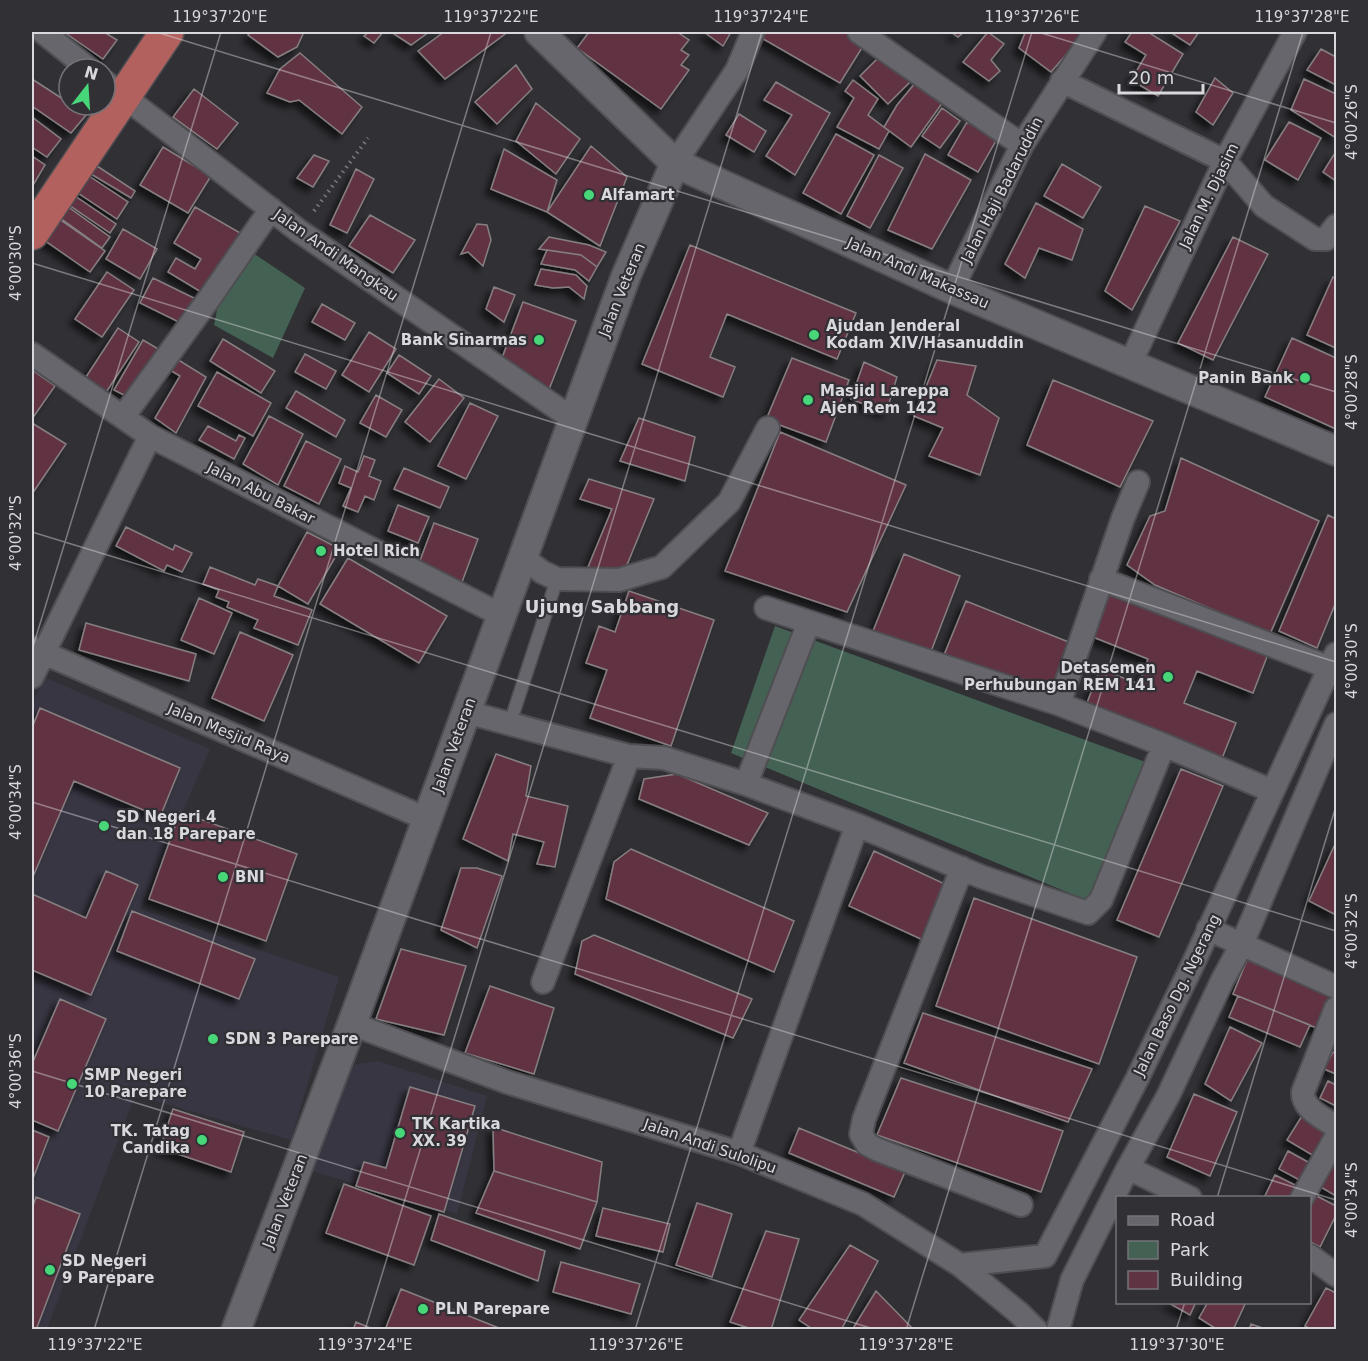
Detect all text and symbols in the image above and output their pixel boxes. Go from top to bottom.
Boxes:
text: 119°37'20"E [173,8,267,26]
text: 119°37'22"E [444,8,538,26]
text: 119°37'24"E [714,8,808,26]
text: 119°37'26"E [985,8,1079,26]
text: 119°37'28"E [1255,8,1349,26]
north arrow [57,57,117,117]
scale bar [1119,57,1203,95]
text: N [82,62,100,84]
text: 20 m [1128,67,1174,88]
text: 4°00'26"S [1343,84,1361,160]
street label: Jalan Haji Badaruddin [957,114,1047,267]
street label: Jalan M. Djasim [1175,140,1242,253]
place label: Alfamart [601,186,675,204]
marker: Alfamart [582,188,596,202]
street label: Jalan Andi Mangkau [269,205,402,305]
text: 4°00'30"S [7,225,25,301]
street label: Jalan Andi Makassau [843,233,992,312]
street label: Jalan Veteran [595,240,649,340]
place label: Ajudan Jenderal Kodam XIV/Hasanuddin [826,317,1024,352]
marker: Ajudan Jenderal Kodam XIV/Hasanuddin [807,328,821,342]
place label: Bank Sinarmas [401,331,527,349]
marker: Bank Sinarmas [532,333,546,347]
text: 4°00'28"S [1343,354,1361,430]
place label: Panin Bank [1198,369,1294,387]
marker: Panin Bank [1298,371,1312,385]
place label: Masjid Lareppa Ajen Rem 142 [820,382,949,417]
marker: Masjid Lareppa Ajen Rem 142 [801,393,815,407]
street label: Jalan Abu Bakar [203,458,319,528]
text: 4°00'32"S [7,495,25,571]
place label: Hotel Rich [333,542,420,560]
marker: Hotel Rich [314,544,328,558]
district label: Ujung Sabbang [525,596,679,617]
text: 4°00'30"S [1343,623,1361,699]
place label: Detasemen Perhubungan REM 141 [964,659,1156,694]
marker: Detasemen Perhubungan REM 141 [1161,670,1175,684]
street label: Jalan Veteran [428,695,479,796]
street label: Jalan Mesjid Raya [164,699,293,767]
text: 4°00'34"S [7,764,25,840]
place label: SD Negeri 4 dan 18 Parepare [116,808,256,843]
marker: SD Negeri 4 dan 18 Parepare [97,819,111,833]
place label: BNI [235,868,265,886]
marker: BNI [216,870,230,884]
text: 4°00'32"S [1343,893,1361,969]
street label: Jalan Baso Dg. Ngerang [1130,911,1224,1080]
place label: SDN 3 Parepare [225,1030,358,1048]
marker: SDN 3 Parepare [206,1032,220,1046]
text: 4°00'36"S [7,1033,25,1109]
place label: SMP Negeri 10 Parepare [84,1066,187,1101]
marker: SMP Negeri 10 Parepare [65,1077,79,1091]
place label: TK Kartika XX. 39 [412,1115,501,1150]
street label: Jalan Andi Sulolipu [640,1115,779,1177]
place label: TK. Tatag Candika [111,1122,190,1157]
marker: TK Kartika XX. 39 [393,1126,407,1140]
marker: TK. Tatag Candika [195,1133,209,1147]
street label: Jalan Veteran [258,1151,311,1252]
text: 4°00'34"S [1343,1162,1361,1238]
legend [1116,1196,1311,1304]
text: Road [1170,1209,1215,1230]
text: Park [1170,1239,1209,1260]
place label: SD Negeri 9 Parepare [62,1252,154,1287]
marker: SD Negeri 9 Parepare [43,1263,57,1277]
text: Building [1170,1269,1243,1290]
place label: PLN Parepare [435,1300,550,1318]
marker: PLN Parepare [416,1302,430,1316]
text: 119°37'22"E [48,1336,142,1354]
text: 119°37'24"E [318,1336,412,1354]
text: 119°37'26"E [589,1336,683,1354]
text: 119°37'28"E [859,1336,953,1354]
text: 119°37'30"E [1130,1336,1224,1354]

